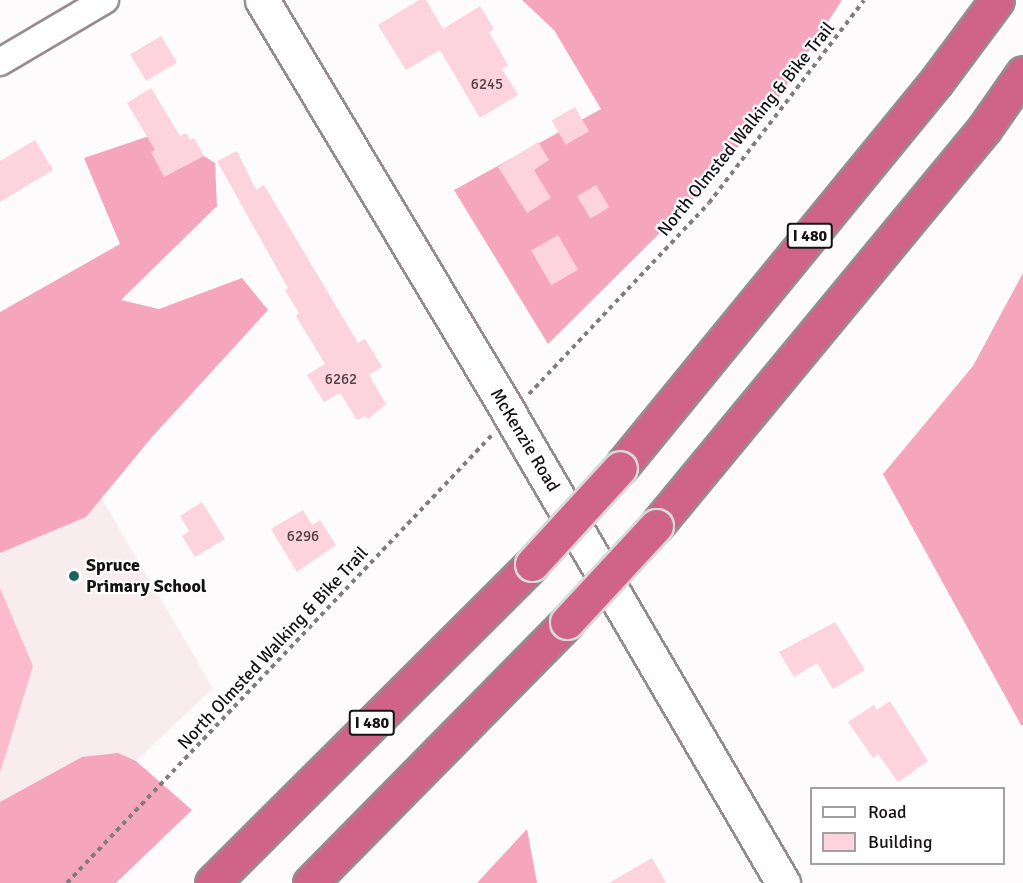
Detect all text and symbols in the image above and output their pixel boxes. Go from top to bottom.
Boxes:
street label: North Olmsted Walking & Bike Trail [653,18,839,240]
house number: 6245 [471,76,503,94]
road number: I 480 [786,223,834,249]
house number: 6262 [325,371,357,389]
street label: McKenzie Road [486,384,564,496]
house number: 6296 [287,528,319,546]
street label: North Olmsted Walking & Bike Trail [173,542,373,754]
place label: Spruce Primary School [86,555,206,598]
marker: Spruce Primary School [67,569,81,583]
road number: I 480 [348,710,396,736]
legend [810,787,1005,865]
text: Road [868,801,907,823]
text: Building [868,831,932,853]

